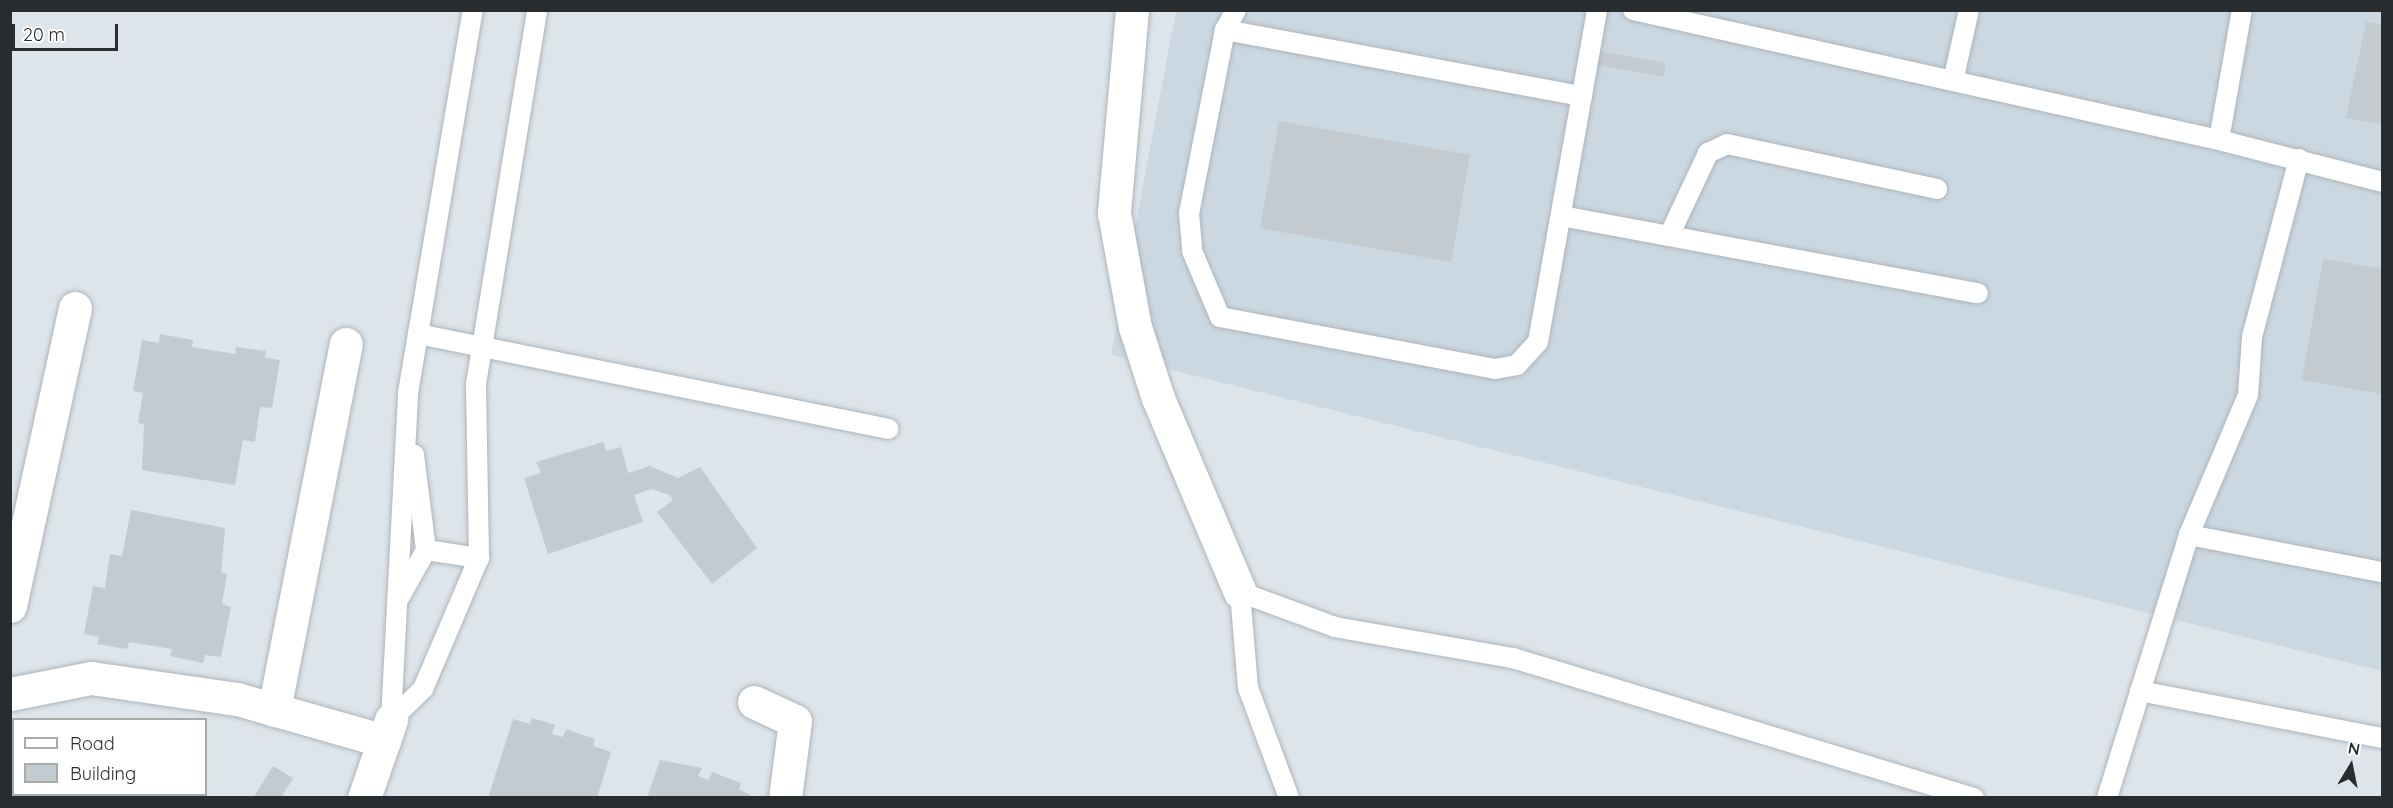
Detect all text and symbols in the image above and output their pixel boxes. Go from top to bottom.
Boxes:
scale bar [15,12,122,50]
text: 20 m [23,23,65,46]
legend [12,718,207,796]
text: Road [70,732,115,755]
north arrow [2321,736,2381,796]
text: N [2347,737,2362,759]
text: Building [70,762,136,785]

